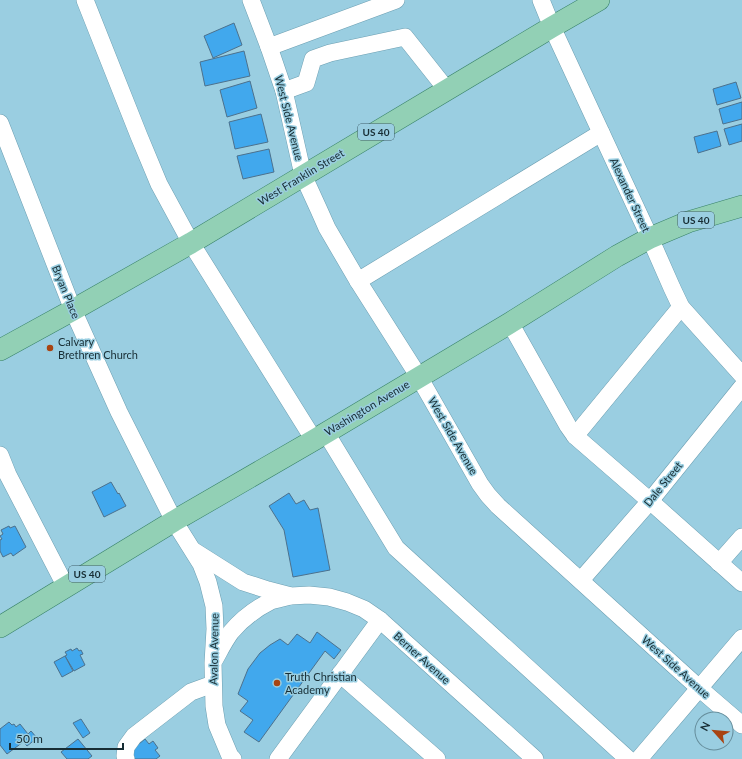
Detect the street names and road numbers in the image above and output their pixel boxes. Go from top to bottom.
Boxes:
street label: West Side Avenue [273,74,306,162]
road number: US 40 [358,124,394,140]
street label: West Franklin Street [255,146,346,207]
street label: Alexander Street [608,156,653,234]
road number: US 40 [678,212,714,228]
street label: Bryan Place [50,263,83,321]
street label: Washington Avenue [322,377,412,438]
street label: West Side Avenue [426,395,481,477]
street label: Dale Street [641,459,685,509]
road number: US 40 [69,566,105,582]
street label: Avalon Avenue [206,613,221,685]
street label: Berner Avenue [391,629,453,686]
street label: West Side Avenue [639,633,713,701]

